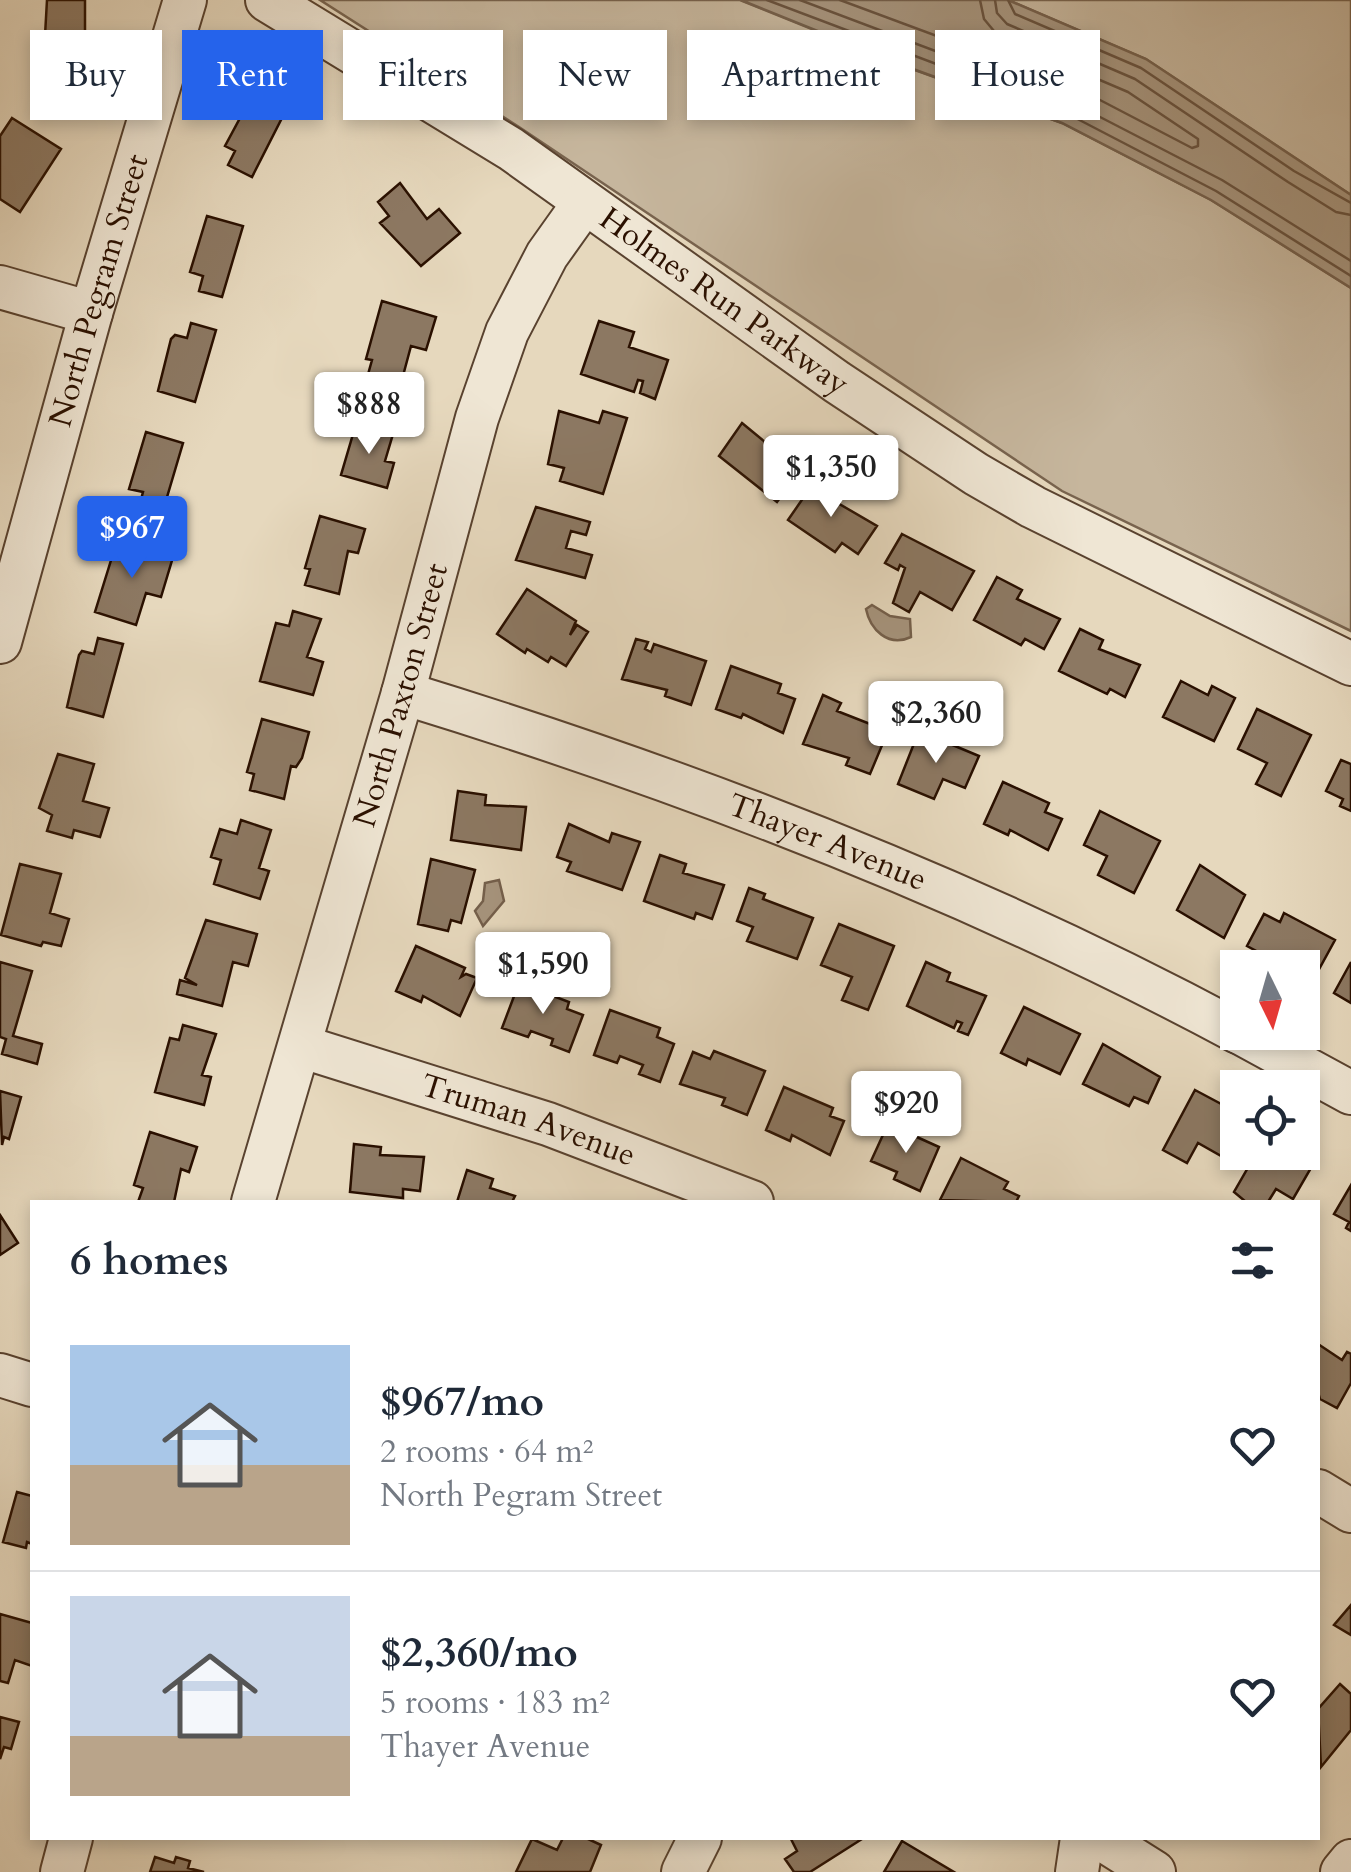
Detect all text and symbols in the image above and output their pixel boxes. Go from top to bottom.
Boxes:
chip: Buy [30,30,162,120]
chip: Rent [182,30,323,120]
chip: Filters [343,30,503,120]
chip: New [523,30,667,120]
chip: Apartment [687,30,915,120]
chip: House [935,30,1100,120]
street label: North Pegram Street [39,149,159,432]
street label: Holmes Run Parkway [590,197,858,406]
pin: $888 [310,372,428,457]
text: $888 [336,382,402,426]
pin: $1,350 [750,435,912,520]
text: $1,350 [785,445,877,489]
pin: $967 [73,496,191,581]
text: $967 [99,506,165,550]
street label: North Paxton Street [343,558,459,832]
pin: $2,360 [855,681,1017,766]
text: $2,360 [890,691,982,735]
street label: Thayer Avenue [722,783,933,902]
pin: $1,590 [462,932,624,1017]
text: $1,590 [497,942,589,986]
north arrow [1220,950,1320,1050]
map controls [1220,950,1320,1170]
street label: Truman Avenue [415,1063,642,1177]
button: locate [1220,1070,1320,1170]
pin: $920 [847,1071,965,1156]
text: $920 [873,1081,939,1125]
text: 6 homes [70,1232,228,1289]
icon: filters [1225,1233,1280,1288]
text: $967/mo [380,1373,544,1430]
icon: home [150,1385,270,1505]
icon: heart [1225,1418,1280,1473]
text: 2 rooms · 64 m² [380,1430,593,1474]
text: North Pegram Street [380,1474,662,1518]
text: $2,360/mo [380,1624,578,1681]
icon: home [150,1636,270,1756]
icon: heart [1225,1669,1280,1724]
text: 5 rooms · 183 m² [380,1681,610,1725]
text: Thayer Avenue [380,1725,590,1769]

